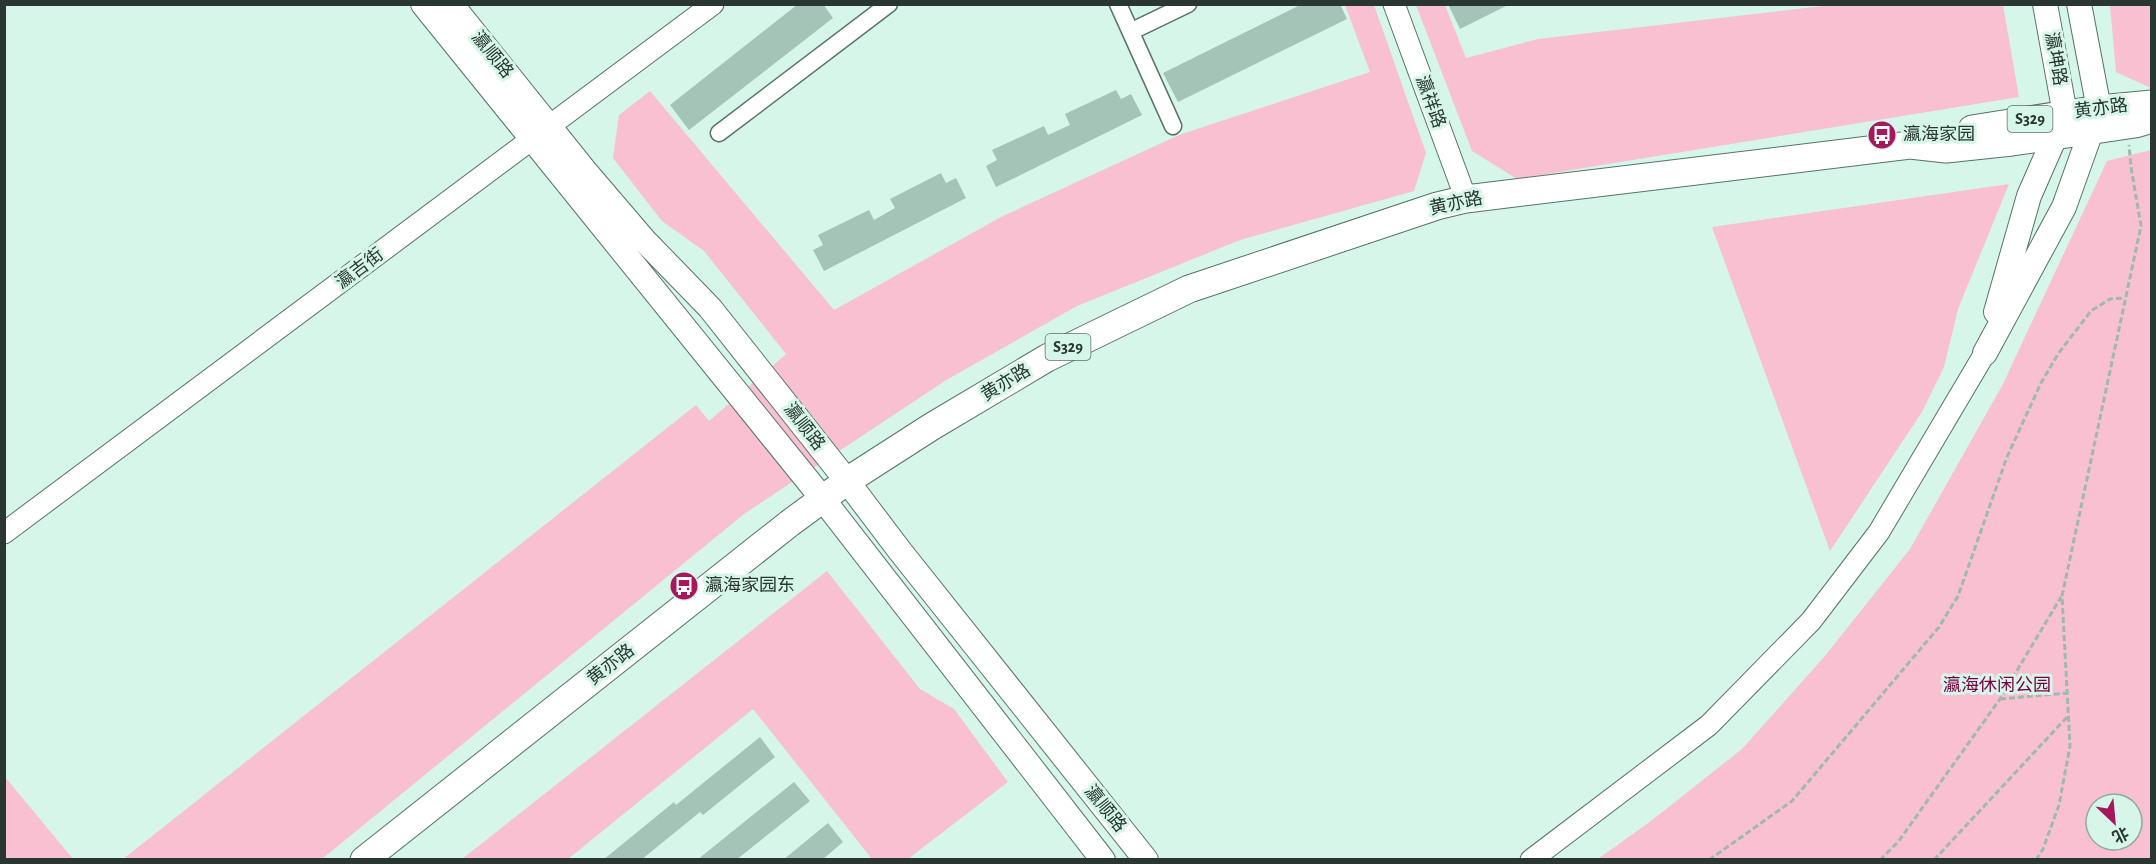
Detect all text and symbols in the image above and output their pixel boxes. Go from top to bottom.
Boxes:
street label: 瀛顺路 [468,27,518,82]
street label: 瀛坤路 [2041,31,2071,87]
street label: 瀛祥路 [1412,73,1450,130]
street label: 黄亦路 [2073,95,2129,121]
road number: S329 [2008,106,2052,132]
bus stop icon: 瀛海家园 [1866,119,1898,151]
place label: 瀛海家园 [1903,124,1975,144]
street label: 黄亦路 [1427,188,1484,218]
street label: 瀛吉街 [332,244,387,292]
road number: S329 [1046,334,1090,360]
street label: 黄亦路 [977,360,1034,405]
street label: 瀛顺路 [780,399,829,454]
bus stop icon: 瀛海家园东 [668,570,700,602]
place label: 瀛海家园东 [705,575,795,595]
street label: 黄亦路 [583,640,638,689]
park label: 瀛海休闲公园 [1943,675,2051,695]
street label: 瀛顺路 [1081,781,1131,836]
north arrow [2084,792,2144,852]
text: 北 [2109,824,2131,846]

